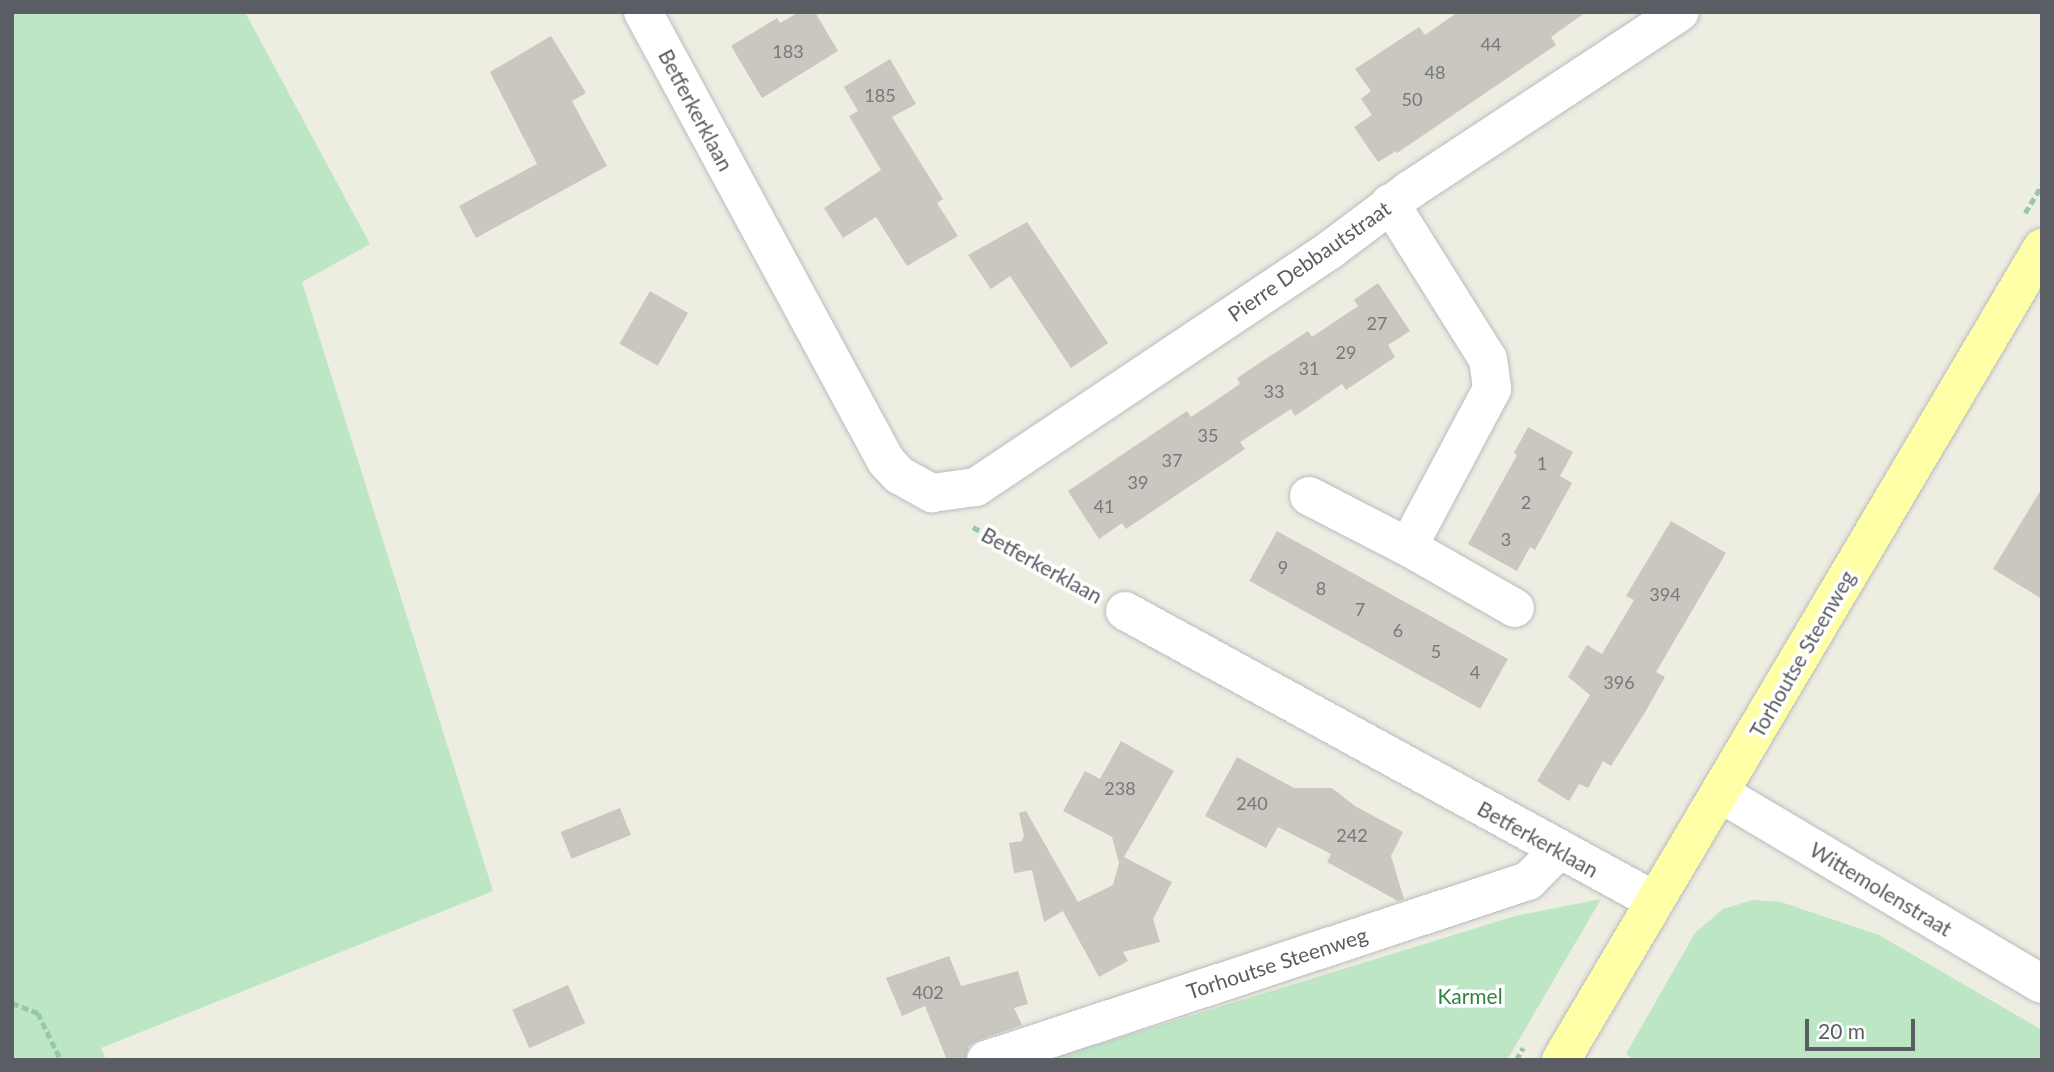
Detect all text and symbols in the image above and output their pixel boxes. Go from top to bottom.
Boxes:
house number: 44 [1481,33,1501,55]
house number: 183 [772,40,804,62]
street label: Betferkerklaan [653,45,739,175]
house number: 48 [1425,61,1445,83]
house number: 185 [864,84,896,106]
house number: 50 [1402,88,1422,110]
street label: Pierre Debbautstraat [1223,195,1395,327]
house number: 27 [1367,312,1387,334]
house number: 29 [1336,341,1356,363]
house number: 31 [1299,357,1319,379]
house number: 33 [1264,380,1284,402]
house number: 35 [1198,424,1218,446]
house number: 37 [1162,449,1182,471]
house number: 1 [1537,452,1547,474]
house number: 39 [1128,471,1148,493]
house number: 2 [1521,491,1531,513]
house number: 41 [1094,495,1114,517]
street label: Betferkerklaan [977,521,1107,609]
house number: 3 [1501,528,1511,550]
house number: 9 [1278,556,1288,578]
street label: Torhoutse Steenweg [1744,566,1860,742]
house number: 8 [1316,577,1326,599]
house number: 394 [1649,583,1681,605]
house number: 7 [1355,598,1365,620]
house number: 6 [1393,619,1403,641]
house number: 5 [1431,640,1441,662]
house number: 4 [1470,661,1480,683]
house number: 396 [1603,671,1635,693]
house number: 238 [1104,777,1136,799]
house number: 240 [1236,792,1268,814]
street label: Betferkerklaan [1473,795,1603,883]
house number: 242 [1336,824,1368,846]
street label: Wittemolenstraat [1805,837,1957,941]
street label: Torhoutse Steenweg [1184,922,1370,1004]
house number: 402 [912,981,944,1003]
park label: Karmel [1437,983,1503,1009]
scale bar [1809,1006,1919,1050]
text: 20 m [1818,1018,1865,1043]

